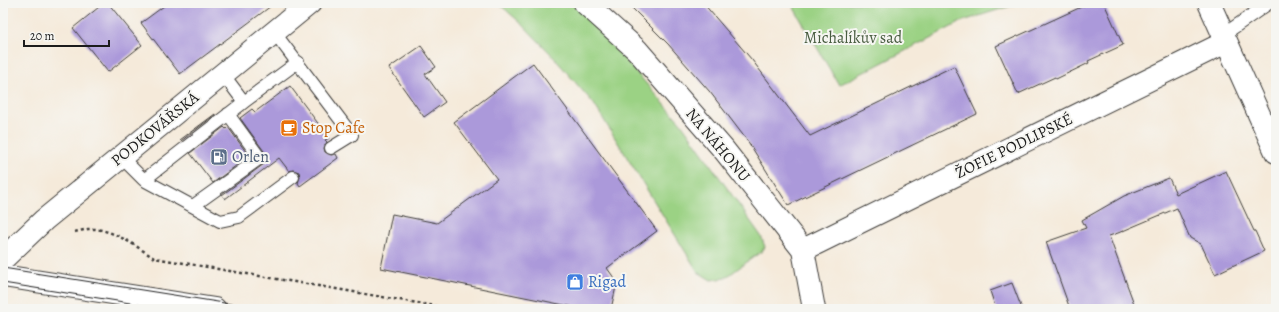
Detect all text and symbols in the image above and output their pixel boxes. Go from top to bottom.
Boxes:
scale bar [24,22,109,48]
park label: Michalíkův sad [804,27,903,49]
text: 20 m [30,28,54,44]
street label: PODKOVÁŘSKÁ [106,86,204,171]
street label: NA NÁHONU [681,103,755,187]
street label: ŽOFIE PODLIPSKÉ [952,108,1076,184]
place label: Stop Cafe [302,117,365,139]
cafe icon: Stop Cafe [279,118,299,138]
place label: Orlen [232,146,269,168]
fuel station icon: Orlen [209,147,229,167]
place label: Rigad [588,271,626,293]
shop icon: Rigad [565,272,585,292]

